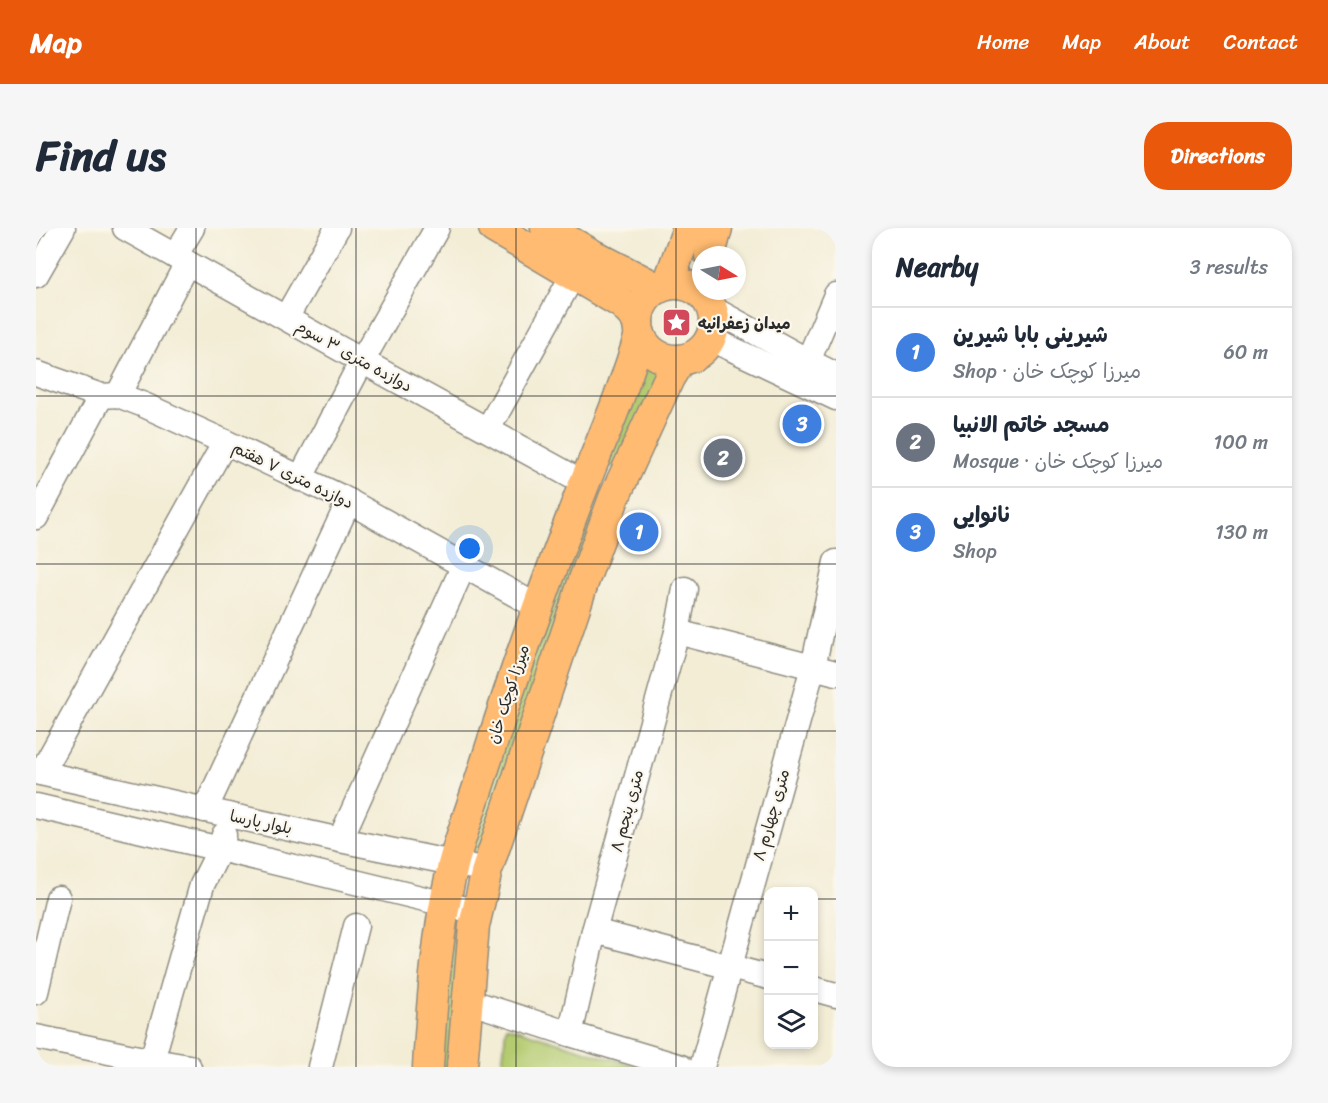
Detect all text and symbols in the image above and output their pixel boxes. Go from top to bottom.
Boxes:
text: Map [30,18,82,67]
text: Home [977,23,1029,61]
text: Map [1062,23,1101,61]
text: About [1134,23,1191,61]
text: Contact [1224,23,1298,61]
text: Find us [36,119,166,193]
button: Directions [1144,122,1292,190]
text: Nearby [896,244,978,290]
north arrow [692,246,746,300]
text: 3 results [1190,250,1268,285]
place icon: میدان زعفرانیه [661,307,693,339]
place label: میدان زعفرانیه [698,309,790,338]
street label: دوازده متری ۳ سوم [290,312,418,400]
text: شیرینی بابا شیرین [953,315,1108,354]
text: 1 [911,335,920,370]
text: 60 m [1223,335,1268,370]
text: Shop · میرزا کوچک خان [953,354,1141,389]
pin: 3 [782,402,822,446]
text: مسجد خاتم الانبیا [953,405,1109,444]
text: 2 [910,425,921,460]
text: 100 m [1214,425,1268,460]
street label: دوازده متری ۷ هفتم [227,433,359,517]
pin: 2 [704,436,742,480]
text: Mosque · میرزا کوچک خان [953,444,1163,479]
text: نانوایی [953,495,1012,534]
pin: 1 [620,510,658,554]
text: 3 [910,515,921,550]
text: 130 m [1215,515,1268,550]
your location [455,534,484,563]
text: Shop [953,534,997,569]
street label: میرزا کوچک خان [478,641,538,747]
street label: ۸ متری پنجم [602,766,652,856]
street label: ۸ متری چهارم [744,766,798,864]
street label: بلوار پارسا [227,801,295,843]
map controls [764,887,818,1049]
button: + [764,887,818,941]
button: − [764,941,818,995]
button: layers [764,995,818,1049]

